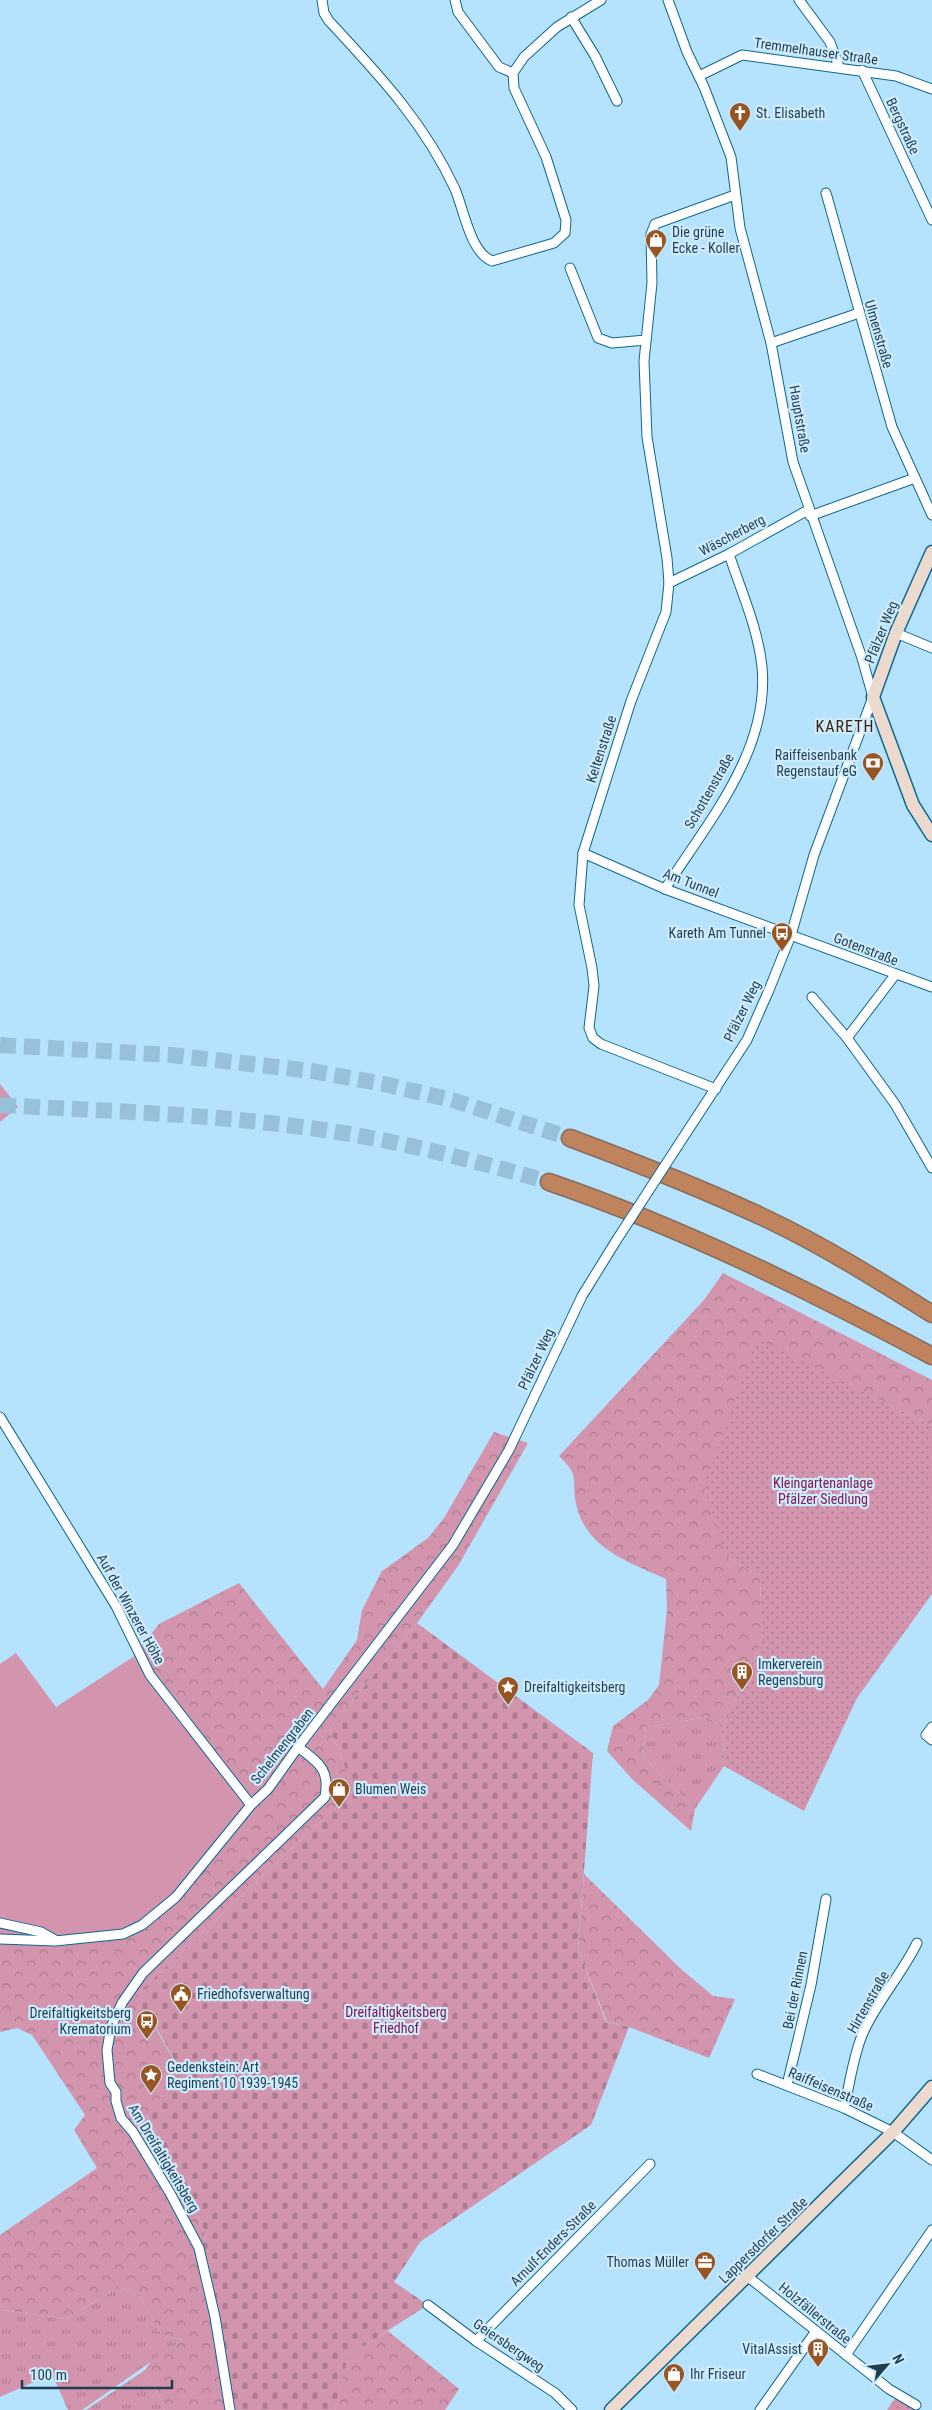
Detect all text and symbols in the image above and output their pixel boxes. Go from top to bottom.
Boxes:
street label: Tremmelhauser Straße [753,34,879,68]
street label: Bergstraße [883,95,923,157]
church icon: St. Elisabeth [728,101,752,132]
place label: St. Elisabeth [756,105,825,121]
place label: Die grüne Ecke - Koller [672,224,740,256]
shop icon: Die grüne Ecke - Koller [644,228,668,259]
street label: Ulmenstraße [862,298,896,370]
street label: Hauptstraße [786,384,814,454]
street label: Wäscherberg [696,511,768,559]
street label: Pfälzer Weg [861,598,901,666]
street label: Keltenstraße [583,713,620,785]
district label: KARETH [816,717,874,736]
place label: Raiffeisenbank Regenstauf eG [775,747,858,779]
street label: Schottenstraße [681,750,737,831]
bank icon: Raiffeisenbank Regenstauf eG [861,751,885,782]
street label: Am Tunnel [661,865,721,901]
bus stop icon: Kareth Am Tunnel [770,921,794,952]
place label: Kareth Am Tunnel [669,925,766,941]
street label: Gotenstraße [831,929,901,969]
street label: Pfälzer Weg [720,978,764,1044]
street label: Pfälzer Weg [515,1326,557,1392]
park label: Kleingartenanlage Pfälzer Siedlung [773,1475,873,1507]
street label: Auf der Winzerer Höhe [94,1551,168,1667]
place label: Imkerverein Regensburg [758,1656,823,1688]
building icon: Imkerverein Regensburg [730,1660,754,1691]
place icon: Dreifaltigkeitsberg [496,1675,520,1706]
place label: Dreifaltigkeitsberg [524,1679,626,1695]
street label: Schelmengraben [247,1705,317,1787]
shop icon: Blumen Weis [327,1777,351,1808]
place label: Blumen Weis [355,1781,426,1797]
street label: Bei der Rinnen [780,1950,810,2030]
street label: Hirtenstraße [844,1968,892,2036]
public building icon: Friedhofsverwaltung [169,1982,193,2013]
place label: Friedhofsverwaltung [197,1986,310,2002]
park label: Dreifaltigkeitsberg Friedhof [345,2004,447,2036]
place label: Dreifaltigkeitsberg Krematorium [30,2005,131,2037]
bus stop icon: Dreifaltigkeitsberg Krematorium [135,2009,159,2040]
place label: Gedenkstein: Art Regiment 10 1939-1945 [167,2059,298,2091]
place icon: Gedenkstein: Art Regiment 10 1939-1945 [139,2063,163,2094]
street label: Raiffeisenstraße [786,2064,876,2114]
street label: Am Dreifaltigkeitsberg [125,2101,203,2215]
street label: Lappersdorfer Straße [715,2193,811,2286]
street label: Arnulf-Enders-Straße [507,2197,599,2289]
office icon: Thomas Müller [693,2250,717,2281]
place label: Thomas Müller [606,2254,689,2270]
street label: Holzfällerstraße [776,2279,855,2347]
street label: Geiersbergweg [470,2315,548,2375]
building icon: VitalAssist [806,2337,830,2368]
north arrow [862,2340,912,2390]
place label: VitalAssist [742,2341,802,2357]
text: N [889,2351,908,2366]
scale bar [22,2358,172,2390]
shop icon: Ihr Friseur [662,2362,686,2393]
text: 100 m [30,2366,67,2384]
place label: Ihr Friseur [690,2366,746,2382]

